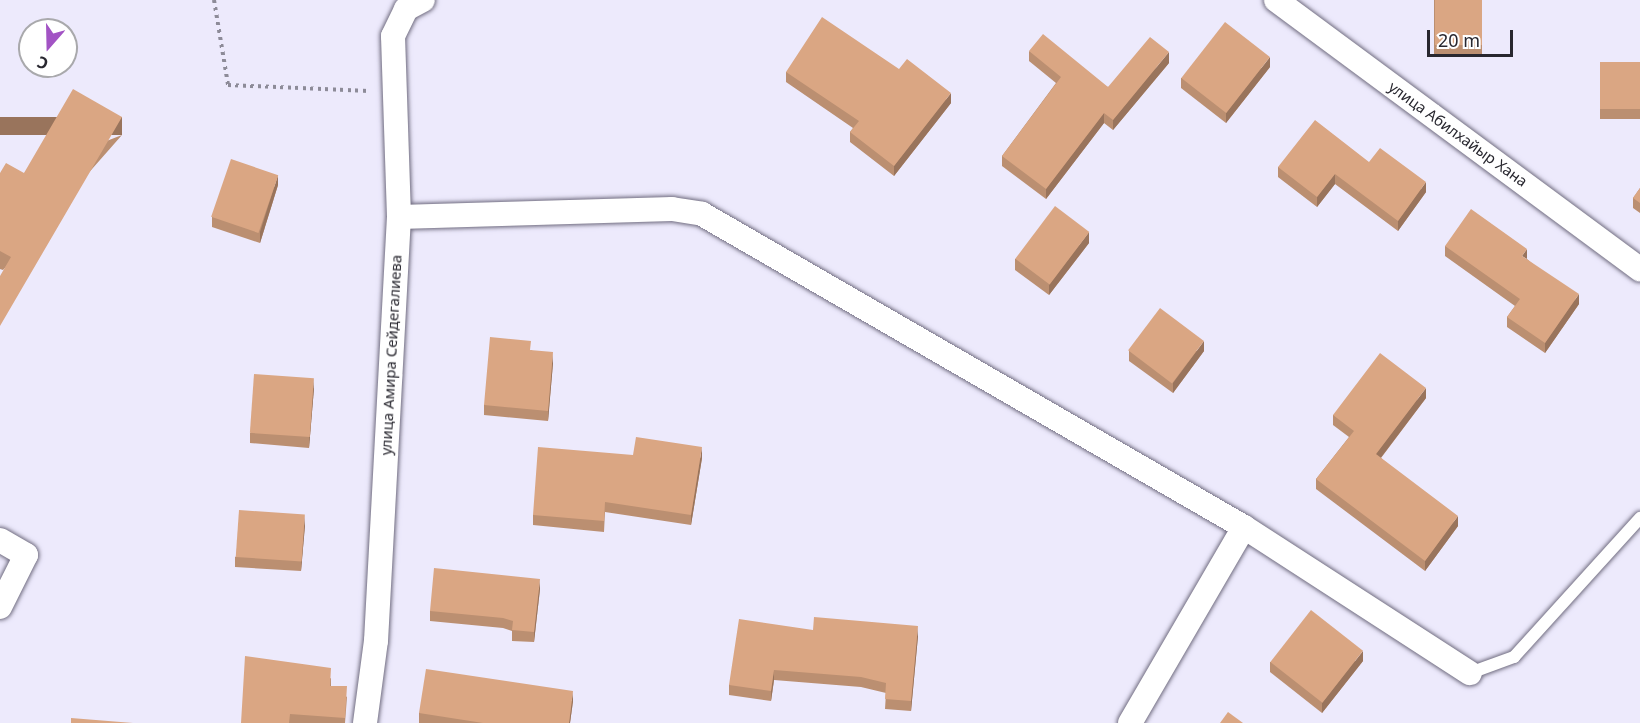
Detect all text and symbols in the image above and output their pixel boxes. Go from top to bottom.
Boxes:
north arrow [18,18,78,78]
scale bar [1430,18,1516,56]
text: 20 m [1438,28,1480,52]
text: С [34,51,51,75]
street label: улица Абилхайыр Хана [1385,78,1531,190]
street label: улица Амира Сейдегалиева [377,254,405,456]

